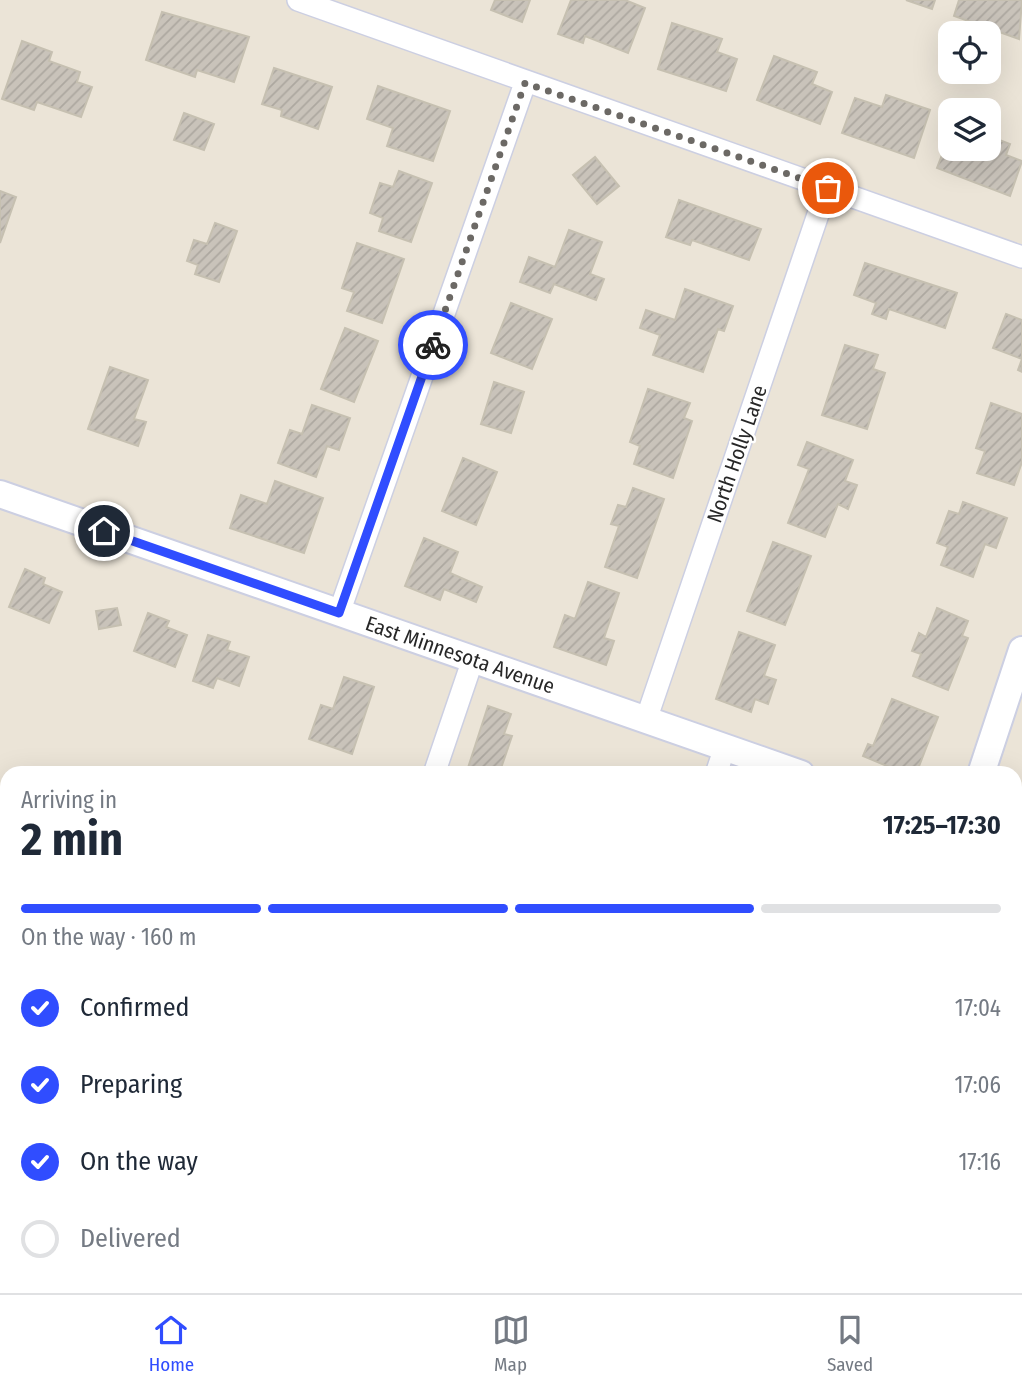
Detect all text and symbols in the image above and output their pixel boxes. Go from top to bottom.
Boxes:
map controls [938,21,1001,161]
button: locate [938,21,1001,84]
button: layers [938,98,1001,161]
pin [798,158,858,218]
icon: bag [809,169,847,207]
courier [398,310,468,380]
icon: bike [414,326,452,364]
street label: North Holly Lane [701,382,773,526]
pin [74,501,134,561]
icon: home [85,512,123,550]
street label: East Minnesota Avenue [362,610,558,700]
text: Arriving in [21,786,117,814]
text: 17:25–17:30 [883,810,1001,841]
text: 2 min [21,812,123,867]
text: On the way · 160 m [21,923,196,951]
icon: check [21,989,59,1027]
text: Confirmed [80,992,190,1023]
text: 17:04 [955,994,1001,1022]
icon: check [21,1066,59,1104]
text: Preparing [80,1069,182,1100]
text: 17:06 [954,1071,1001,1099]
icon: check [21,1143,59,1181]
text: On the way [80,1146,198,1177]
text: 17:16 [958,1148,1001,1176]
text: Delivered [80,1223,181,1254]
tab: Home [149,1311,194,1376]
tab: Map [492,1311,530,1376]
tab: Saved [827,1311,873,1376]

